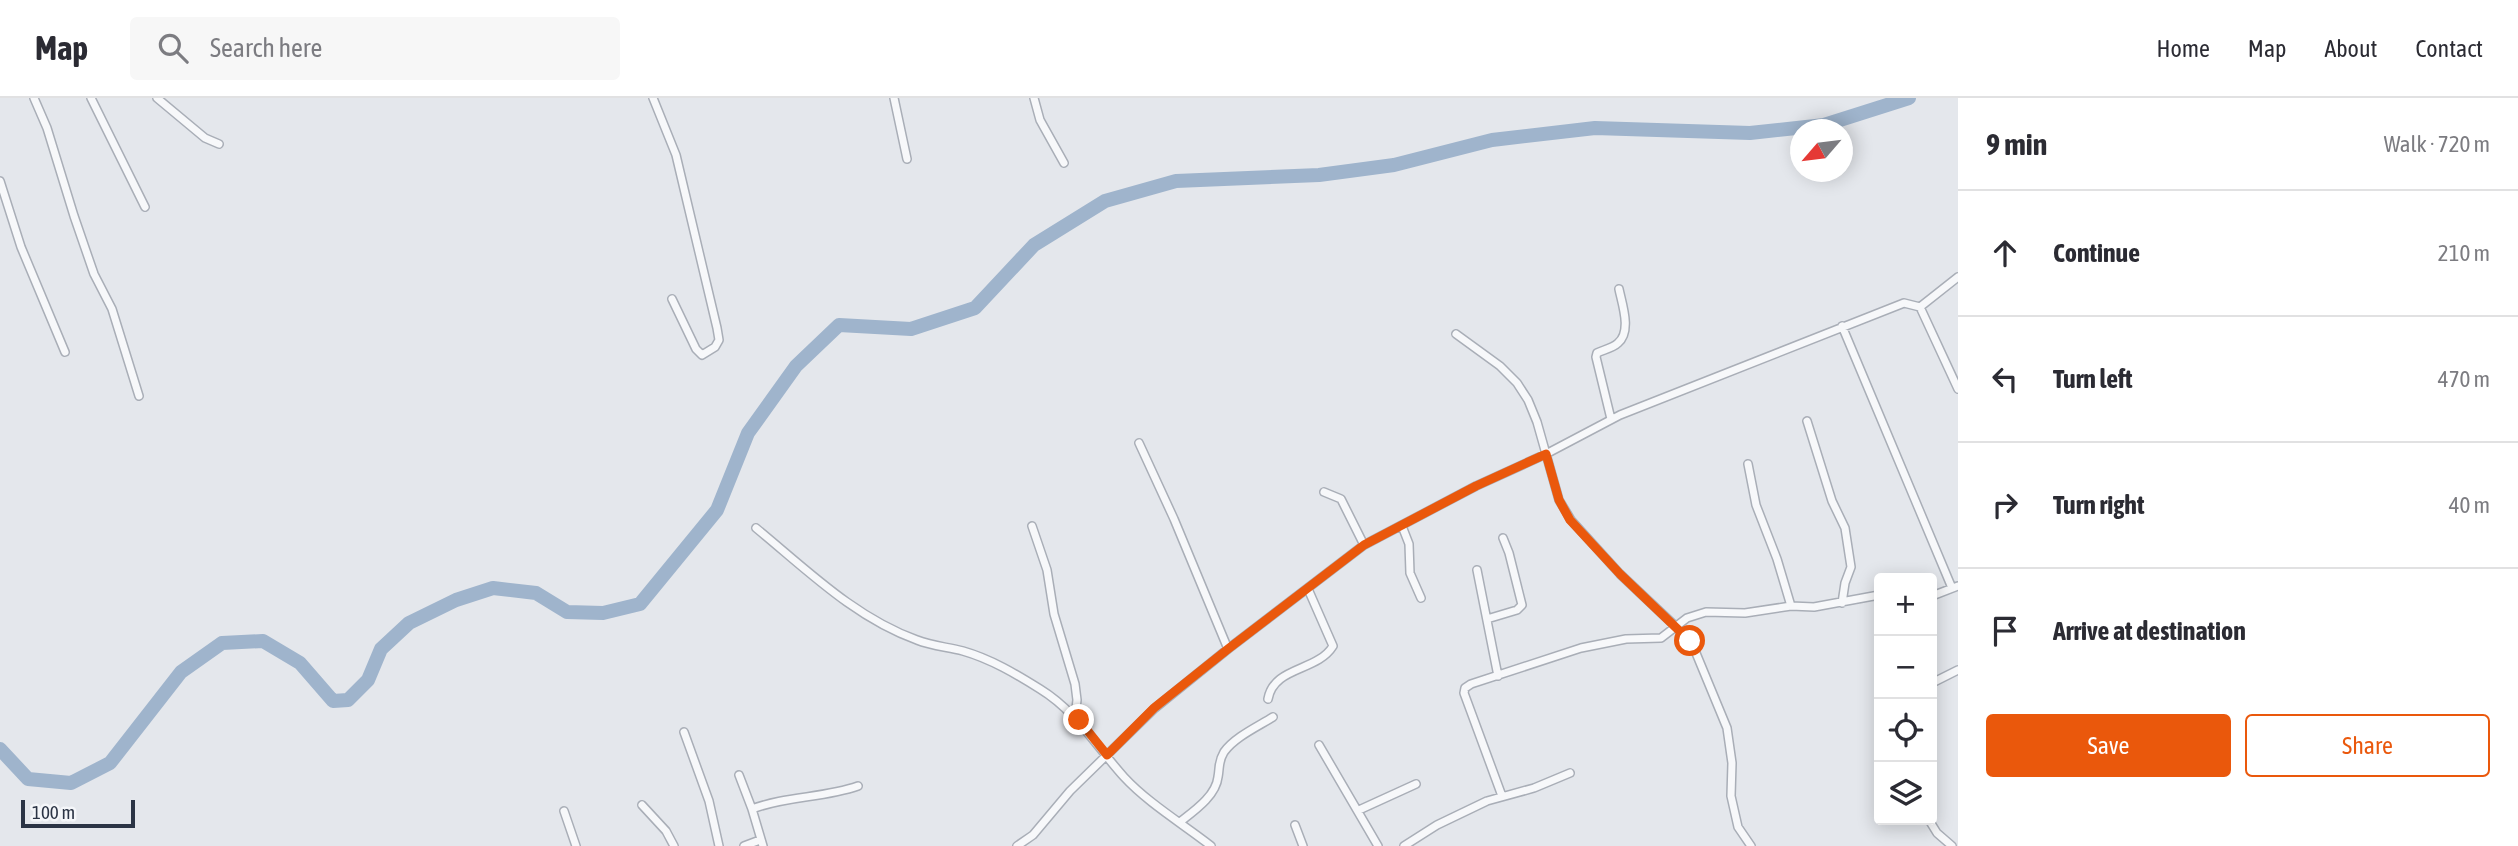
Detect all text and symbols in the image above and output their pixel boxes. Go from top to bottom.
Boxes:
search box [130,17,620,80]
text: Map [35,29,88,67]
icon: search [154,29,192,67]
text: Search here [210,33,322,63]
text: Home [2156,35,2210,62]
text: Map [2248,35,2286,62]
text: About [2324,35,2377,62]
text: Contact [2415,35,2483,62]
north arrow [1790,119,1853,182]
text: 9 min [1986,127,2047,161]
text: Walk · 720 m [2384,131,2490,157]
icon: ahead [1986,234,2024,272]
text: Continue [2053,238,2140,268]
text: 210 m [2438,240,2490,266]
icon: left [1986,360,2024,398]
text: Turn left [2053,364,2133,394]
text: 470 m [2438,366,2490,392]
icon: right [1986,486,2024,524]
text: Turn right [2053,490,2144,520]
text: 40 m [2449,492,2490,518]
map controls [1874,573,1937,825]
button: + [1874,573,1937,636]
icon: arrive [1986,612,2024,650]
text: Arrive at destination [2053,616,2246,646]
route start [1674,625,1705,656]
button: − [1874,636,1937,699]
button: locate [1874,699,1937,762]
route end [1063,704,1094,735]
button: Save [1986,714,2231,777]
button: Share [2245,714,2490,777]
button: layers [1874,762,1937,825]
scale bar [21,797,135,829]
text: 100 m [32,801,75,823]

